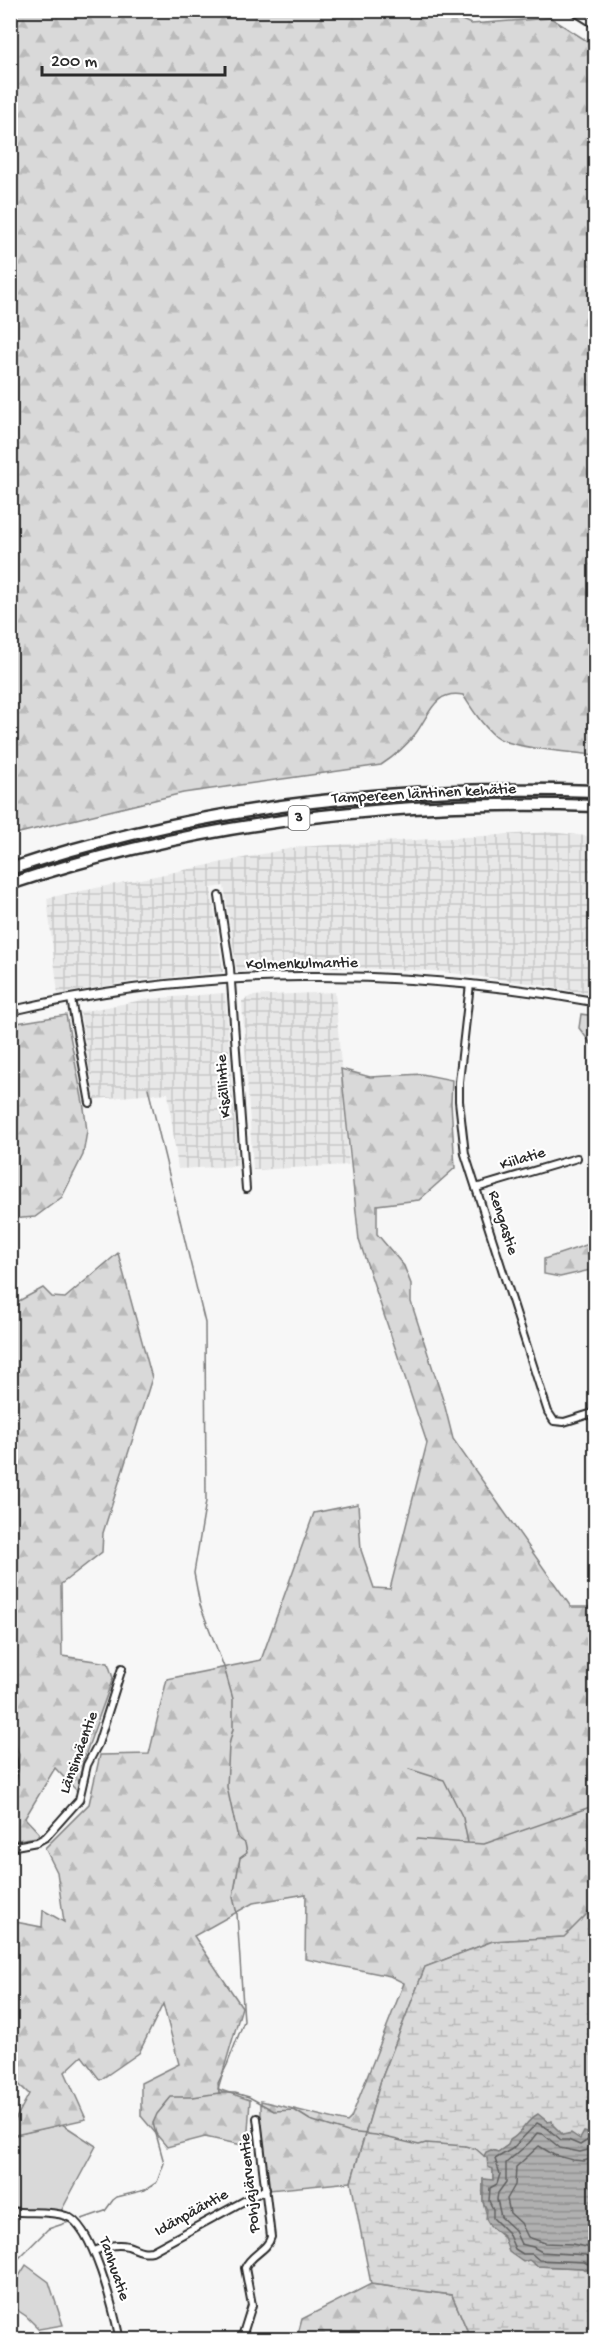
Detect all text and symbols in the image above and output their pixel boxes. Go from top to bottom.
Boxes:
scale bar [42,39,225,77]
text: 200 m [51,52,98,73]
street label: Tampereen läntinen kehätie [330,781,517,809]
road number: 3 [288,806,310,830]
street label: Kolmenkulmantie [246,955,359,975]
street label: Kisällintie [213,1053,237,1118]
street label: Kiilatie [498,1144,549,1176]
street label: Rengastie [483,1189,522,1258]
street label: Länsimäentie [56,1709,104,1797]
street label: Pohjajärventie [236,2132,266,2235]
street label: Idänpääntie [152,2186,233,2242]
street label: Tanhuatie [93,2234,133,2304]

